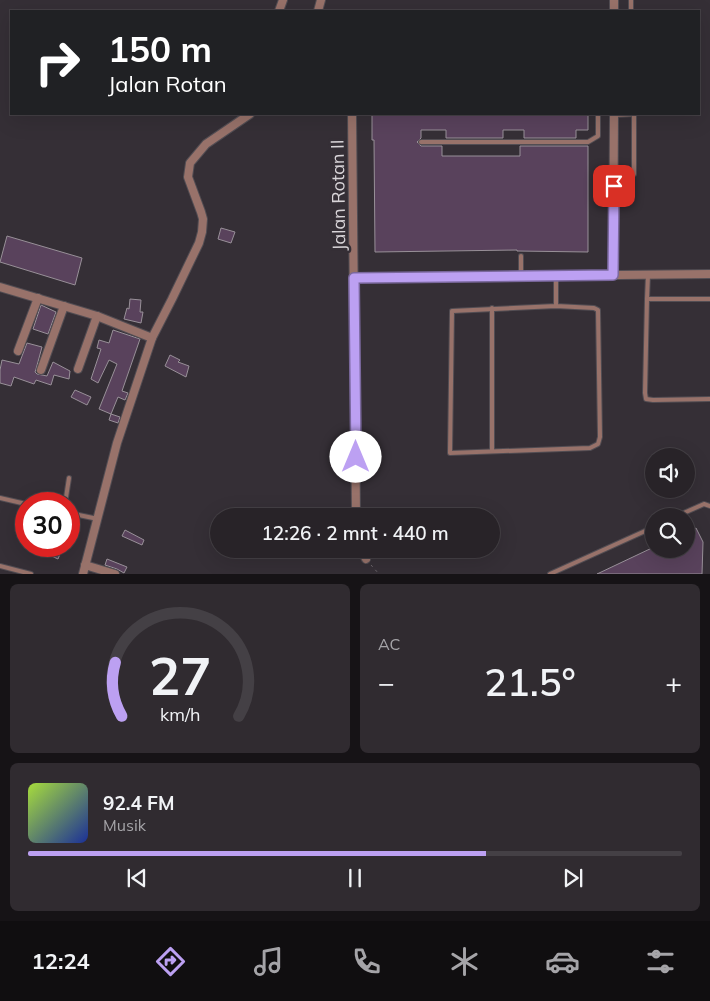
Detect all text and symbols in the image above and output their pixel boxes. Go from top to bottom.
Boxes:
text: 150 m [108,27,212,71]
icon: right [25,30,90,95]
text: Jalan Rotan [108,70,227,98]
street label: Jalan Rotan II [326,139,350,251]
pin [593,165,635,207]
icon: arrive [600,172,628,200]
position arrow [329,430,381,482]
map controls [645,448,695,558]
button: sound [645,448,695,498]
speed limit sign: 30 [15,492,80,557]
button: search [645,508,695,558]
text: 12:26 · 2 mnt · 440 m [261,521,449,545]
text: AC [378,634,401,654]
text: 27 [149,643,211,708]
text: 21.5° [484,658,576,706]
text: − [378,665,395,700]
text: + [665,665,682,700]
text: km/h [160,703,200,725]
text: 92.4 FM [103,791,175,815]
text: Musik [103,815,146,835]
icon: previous [123,864,151,892]
icon: pause [341,864,369,892]
icon: next [559,864,587,892]
icon: directions [153,944,188,979]
icon: music [251,944,286,979]
icon: phone [349,944,384,979]
icon: climate [447,944,482,979]
icon: car [545,944,580,979]
icon: filters [643,944,678,979]
text: 12:24 [32,947,90,975]

